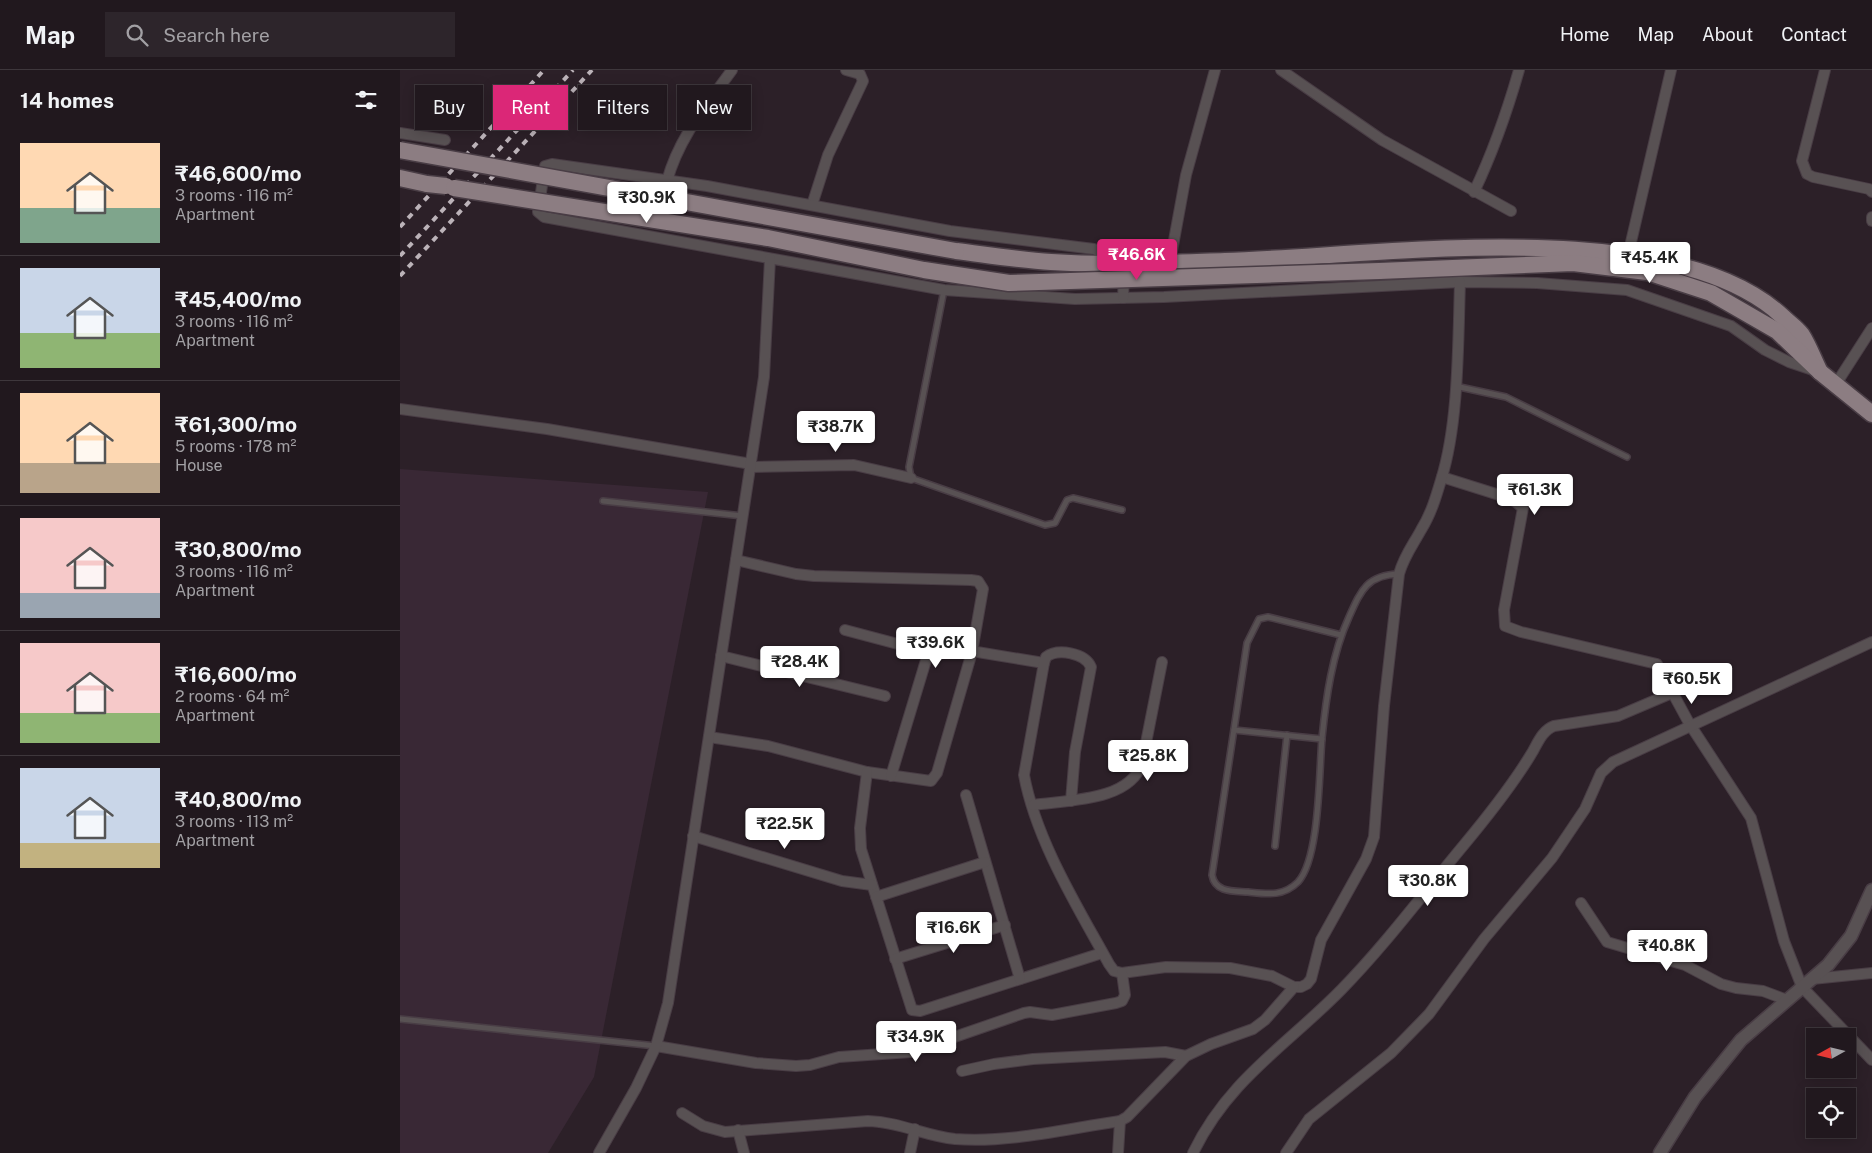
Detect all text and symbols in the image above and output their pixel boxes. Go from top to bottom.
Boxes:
search box [105,12,455,57]
text: Map [25,21,75,49]
icon: search [123,21,151,49]
text: Search here [163,24,270,46]
text: Home [1560,24,1610,45]
text: Map [1638,24,1674,45]
text: About [1702,24,1753,45]
text: Contact [1781,24,1847,45]
chip: Buy [415,85,483,130]
chip: Rent [493,85,568,130]
chip: Filters [578,85,667,130]
chip: New [677,85,751,130]
icon: filters [352,86,380,114]
text: 14 homes [20,88,114,113]
text: ₹46,600/mo [175,161,302,186]
icon: home [60,163,120,223]
pin: ₹30.9K [606,182,688,224]
text: 3 rooms · 116 m² [175,186,293,205]
text: ₹30.9K [618,188,676,207]
text: Apartment [175,205,255,224]
pin: ₹46.6K [1096,238,1178,281]
pin: ₹45.4K [1609,242,1691,284]
text: ₹46.6K [1108,245,1166,264]
text: ₹45.4K [1621,248,1679,267]
text: ₹45,400/mo [175,287,302,312]
icon: home [60,288,120,348]
text: 3 rooms · 116 m² [175,312,293,331]
text: Apartment [175,331,255,350]
pin: ₹38.7K [795,410,877,453]
text: ₹61,300/mo [175,412,297,437]
icon: home [60,413,120,473]
text: ₹38.7K [808,417,864,436]
text: 5 rooms · 178 m² [175,437,296,456]
text: House [175,456,223,475]
pin: ₹61.3K [1494,474,1576,516]
text: ₹61.3K [1508,480,1562,499]
text: ₹30,800/mo [175,537,302,562]
icon: home [60,538,120,598]
text: 3 rooms · 116 m² [175,562,293,581]
text: Apartment [175,581,255,600]
pin: ₹39.6K [895,626,977,669]
text: ₹39.6K [907,633,965,652]
pin: ₹28.4K [759,646,841,688]
text: ₹28.4K [771,652,829,671]
text: ₹16,600/mo [175,662,297,687]
pin: ₹60.5K [1651,662,1733,705]
icon: home [60,663,120,723]
text: ₹60.5K [1663,669,1721,688]
text: 2 rooms · 64 m² [175,687,289,706]
text: Apartment [175,706,255,725]
pin: ₹25.8K [1107,740,1189,782]
text: ₹25.8K [1119,746,1177,765]
text: ₹40,800/mo [175,787,302,812]
icon: home [60,788,120,848]
pin: ₹22.5K [744,808,826,850]
text: 3 rooms · 113 m² [175,812,293,831]
text: ₹22.5K [756,814,814,833]
text: Apartment [175,831,255,850]
pin: ₹30.8K [1387,864,1469,907]
text: ₹30.8K [1399,871,1457,890]
pin: ₹16.6K [913,912,995,954]
text: ₹16.6K [927,918,981,937]
pin: ₹40.8K [1626,930,1708,972]
text: ₹40.8K [1638,936,1696,955]
pin: ₹34.9K [875,1020,957,1063]
text: ₹34.9K [887,1027,945,1046]
north arrow [1806,1028,1856,1078]
map controls [1806,1028,1856,1138]
button: locate [1806,1088,1856,1138]

